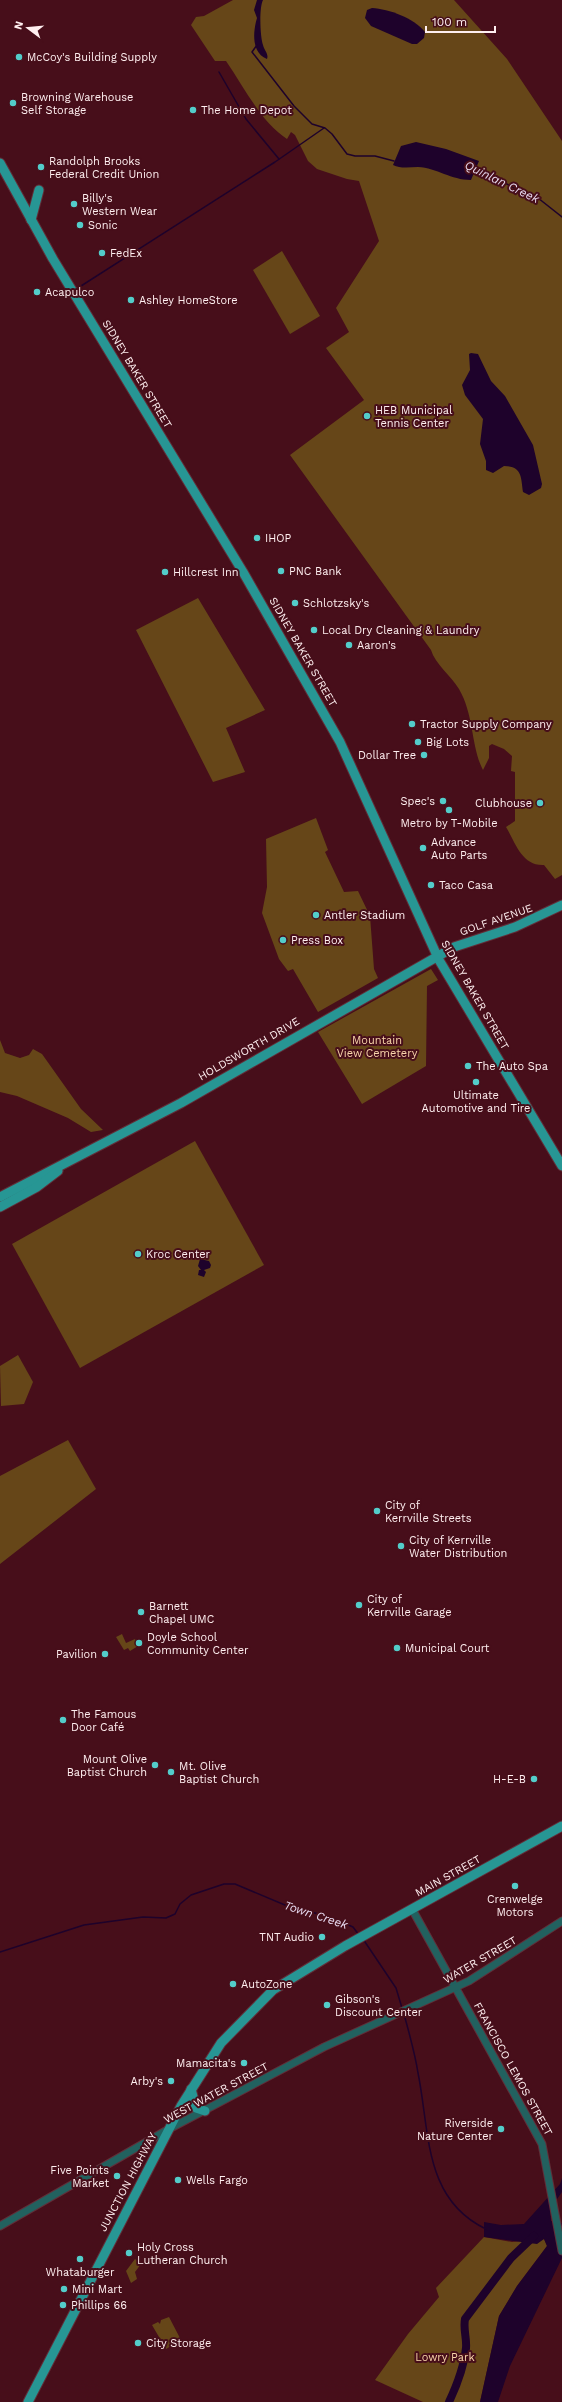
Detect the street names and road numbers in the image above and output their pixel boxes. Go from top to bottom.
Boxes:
street label: SIDNEY BAKER STREET [100,318,175,431]
street label: SIDNEY BAKER STREET [266,595,340,709]
street label: GOLF AVENUE [458,901,534,939]
street label: SIDNEY BAKER STREET [438,938,512,1052]
street label: HOLDSWORTH DRIVE [196,1015,302,1083]
street label: MAIN STREET [413,1852,483,1899]
street label: WATER STREET [441,1934,519,1986]
street label: FRANCISCO LEMOS STREET [471,2000,555,2138]
street label: WEST WATER STREET [161,2060,271,2126]
street label: JUNCTION HIGHWAY [96,2130,160,2234]

